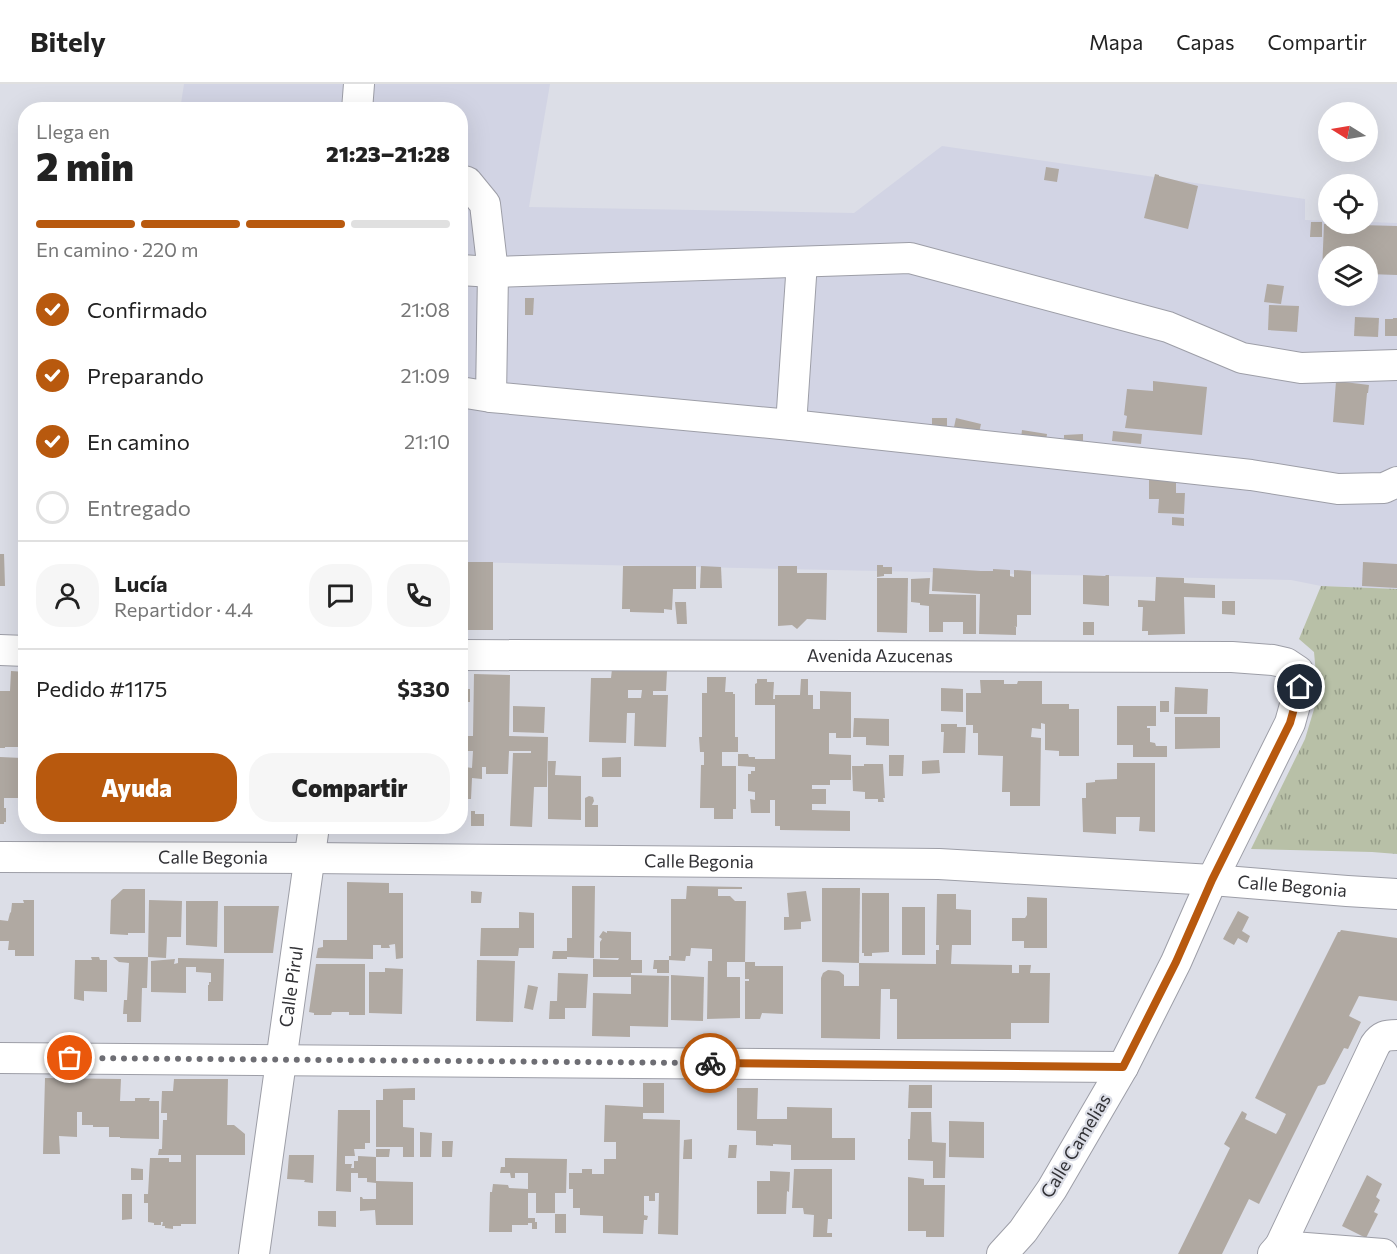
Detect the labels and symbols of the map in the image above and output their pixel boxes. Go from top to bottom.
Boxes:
north arrow [1318,102,1378,162]
street label: Avenida Azucenas [807,644,953,666]
pin [1274,661,1325,712]
street label: Calle Begonia [158,846,268,868]
street label: Calle Begonia [644,849,754,872]
street label: Calle Begonia [1237,870,1348,901]
street label: Calle Pirul [274,945,307,1028]
pin [44,1032,95,1083]
courier [680,1033,740,1093]
street label: Calle Camelias [1035,1089,1115,1202]

